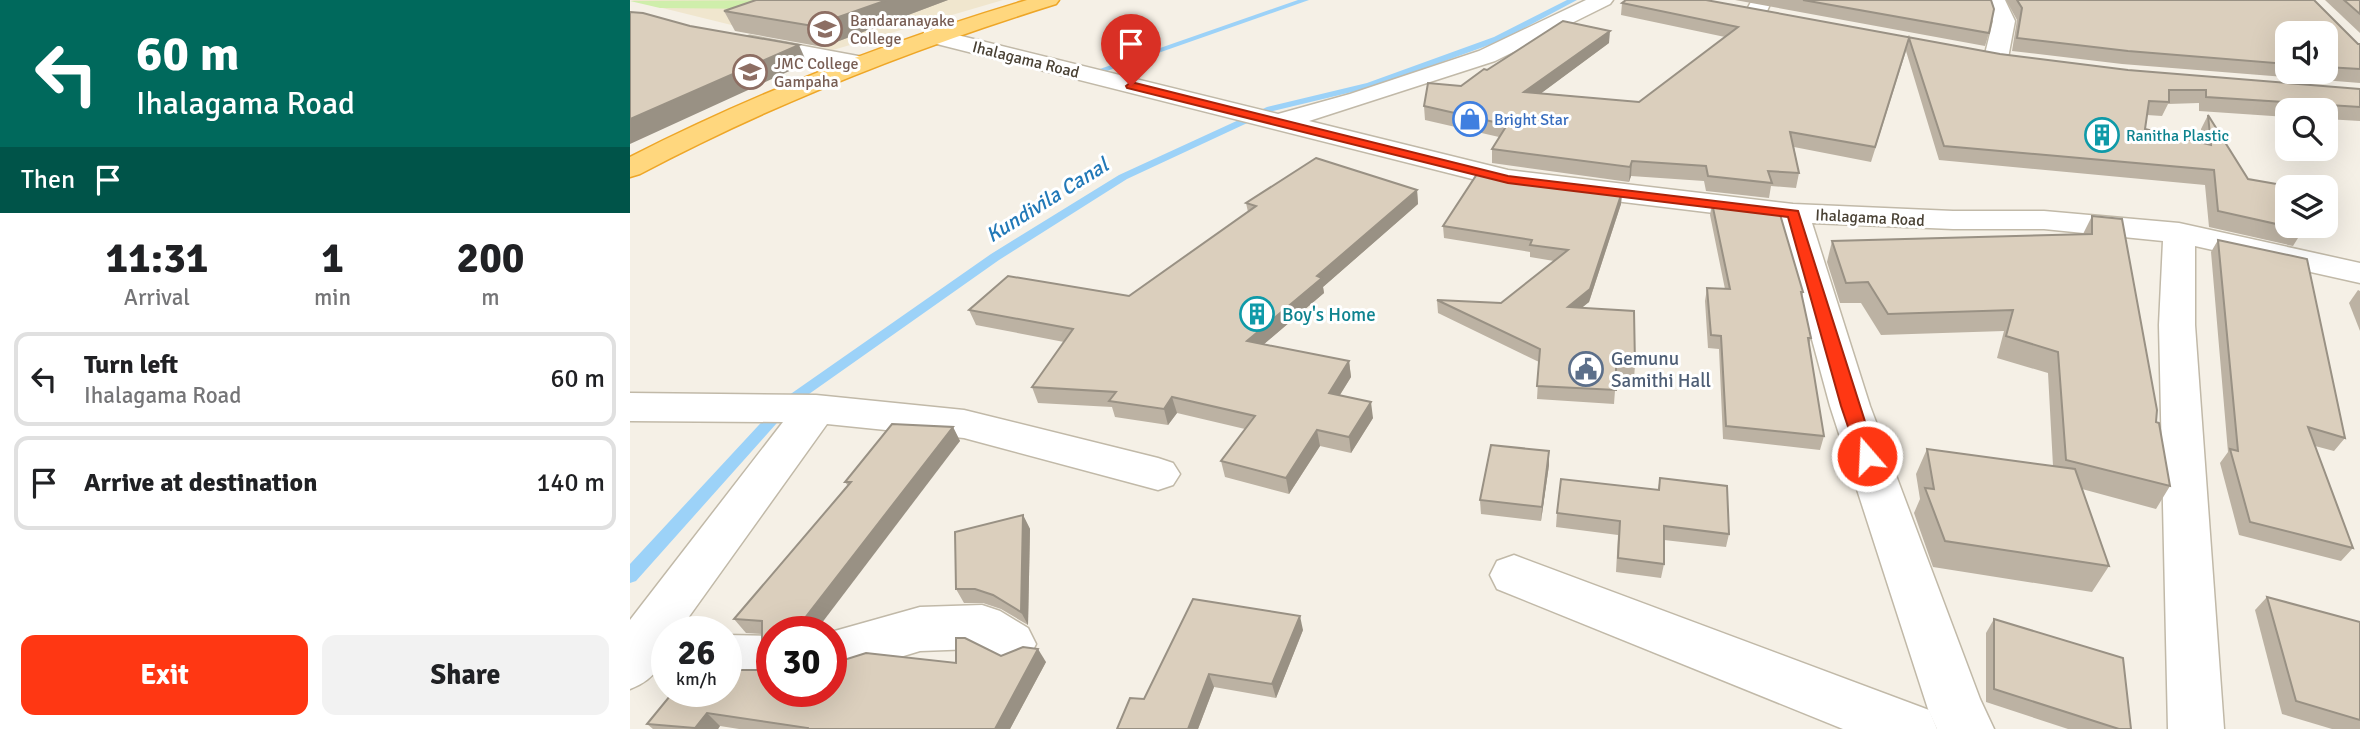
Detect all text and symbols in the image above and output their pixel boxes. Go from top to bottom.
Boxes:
school or university icon: Bandaranayake College [806,10,844,48]
place label: Bandaranayake College [850,11,955,49]
pin [1101,14,1161,86]
map controls [2275,21,2338,238]
button: sound [2275,21,2338,84]
text: 60 m [136,24,239,84]
icon: arrive [1112,25,1150,63]
icon: left [21,28,112,119]
street label: Ihalagama Road [970,37,1081,83]
school or university icon: JMC College Gampaha [731,53,769,91]
place label: JMC College Gampaha [774,54,859,92]
text: Ihalagama Road [136,84,355,123]
button: search [2275,98,2338,161]
shop icon: Bright Star [1451,100,1489,138]
place label: Bright Star [1494,110,1569,130]
building icon: Ranitha Plastic [2083,116,2121,154]
place label: Ranitha Plastic [2126,126,2229,146]
water label: Kundivila Canal [981,151,1115,248]
icon: arrive [89,161,127,199]
text: Then [21,164,75,196]
button: layers [2275,175,2338,238]
street label: Ihalagama Road [1815,205,1925,231]
text: 11:31 [105,233,209,284]
text: 1 [321,233,344,284]
text: 200 [456,233,525,284]
text: Arrival [124,283,190,312]
text: min [314,283,351,312]
text: m [481,283,500,312]
building icon: Boy's Home [1238,295,1276,333]
place label: Boy's Home [1282,303,1376,327]
place label: Gemunu Samithi Hall [1611,347,1711,393]
text: Turn left [84,349,178,381]
public building icon: Gemunu Samithi Hall [1567,350,1605,388]
icon: left [25,360,63,398]
text: 60 m [550,363,605,395]
text: Ihalagama Road [84,381,241,410]
position arrow [1830,419,1904,493]
icon: arrive [25,464,63,502]
text: Arrive at destination [84,467,317,499]
text: 140 m [536,467,605,499]
speed limit sign: 30 [756,616,847,707]
text: 26 [678,631,715,674]
button: Exit [21,635,308,715]
button: Share [322,635,609,715]
text: km/h [676,668,717,690]

